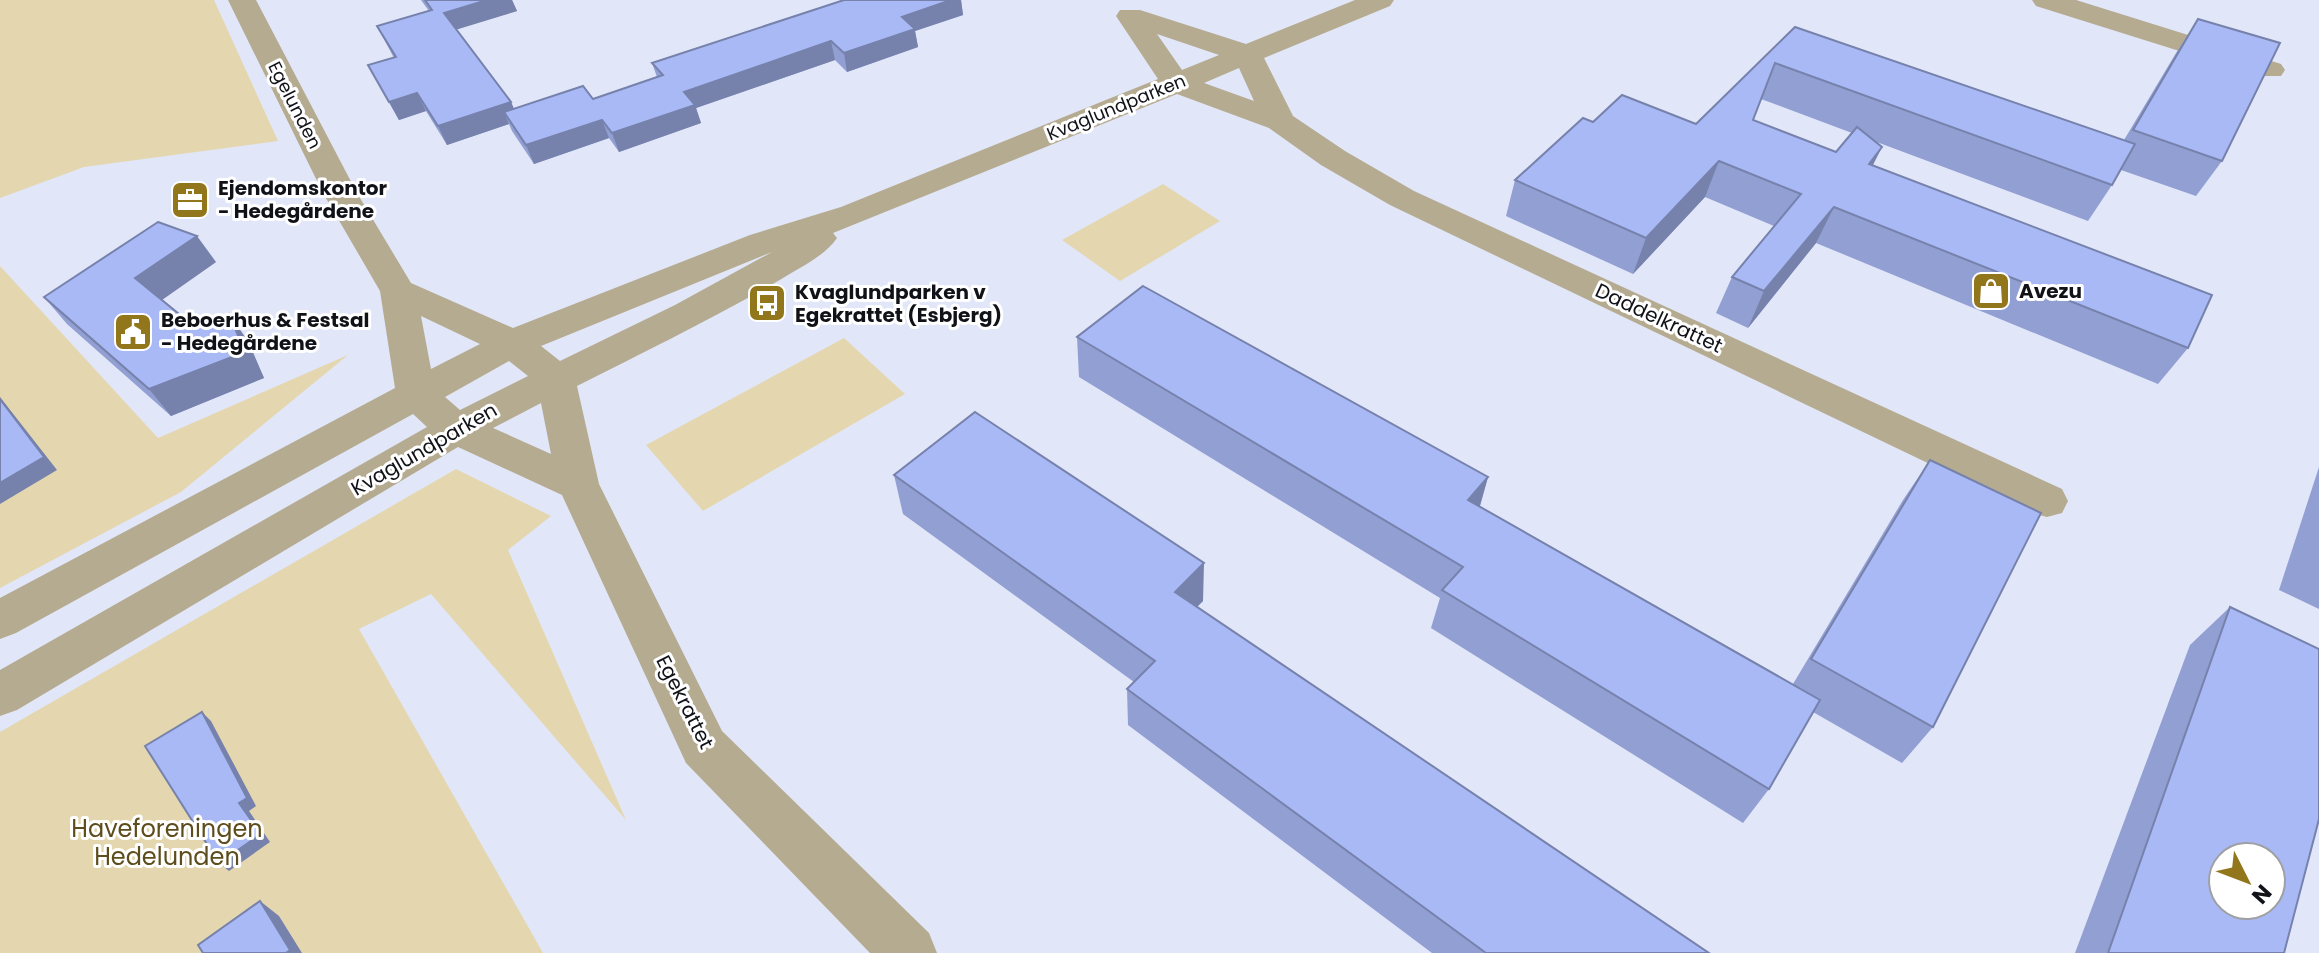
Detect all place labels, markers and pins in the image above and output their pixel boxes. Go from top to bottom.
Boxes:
place label: Ejendomskontor - Hedegårdene [218,174,388,225]
office icon: Ejendomskontor - Hedegårdene [169,179,211,221]
shop icon: Avezu [1970,270,2012,312]
place label: Avezu [2019,277,2082,305]
place label: Kvaglundparken v Egekrattet (Esbjerg) [795,278,1002,329]
bus stop icon: Kvaglundparken v Egekrattet (Esbjerg) [746,282,788,324]
place label: Beboerhus & Festsal - Hedegårdene [161,306,369,357]
public building icon: Beboerhus & Festsal - Hedegårdene [112,311,154,353]

